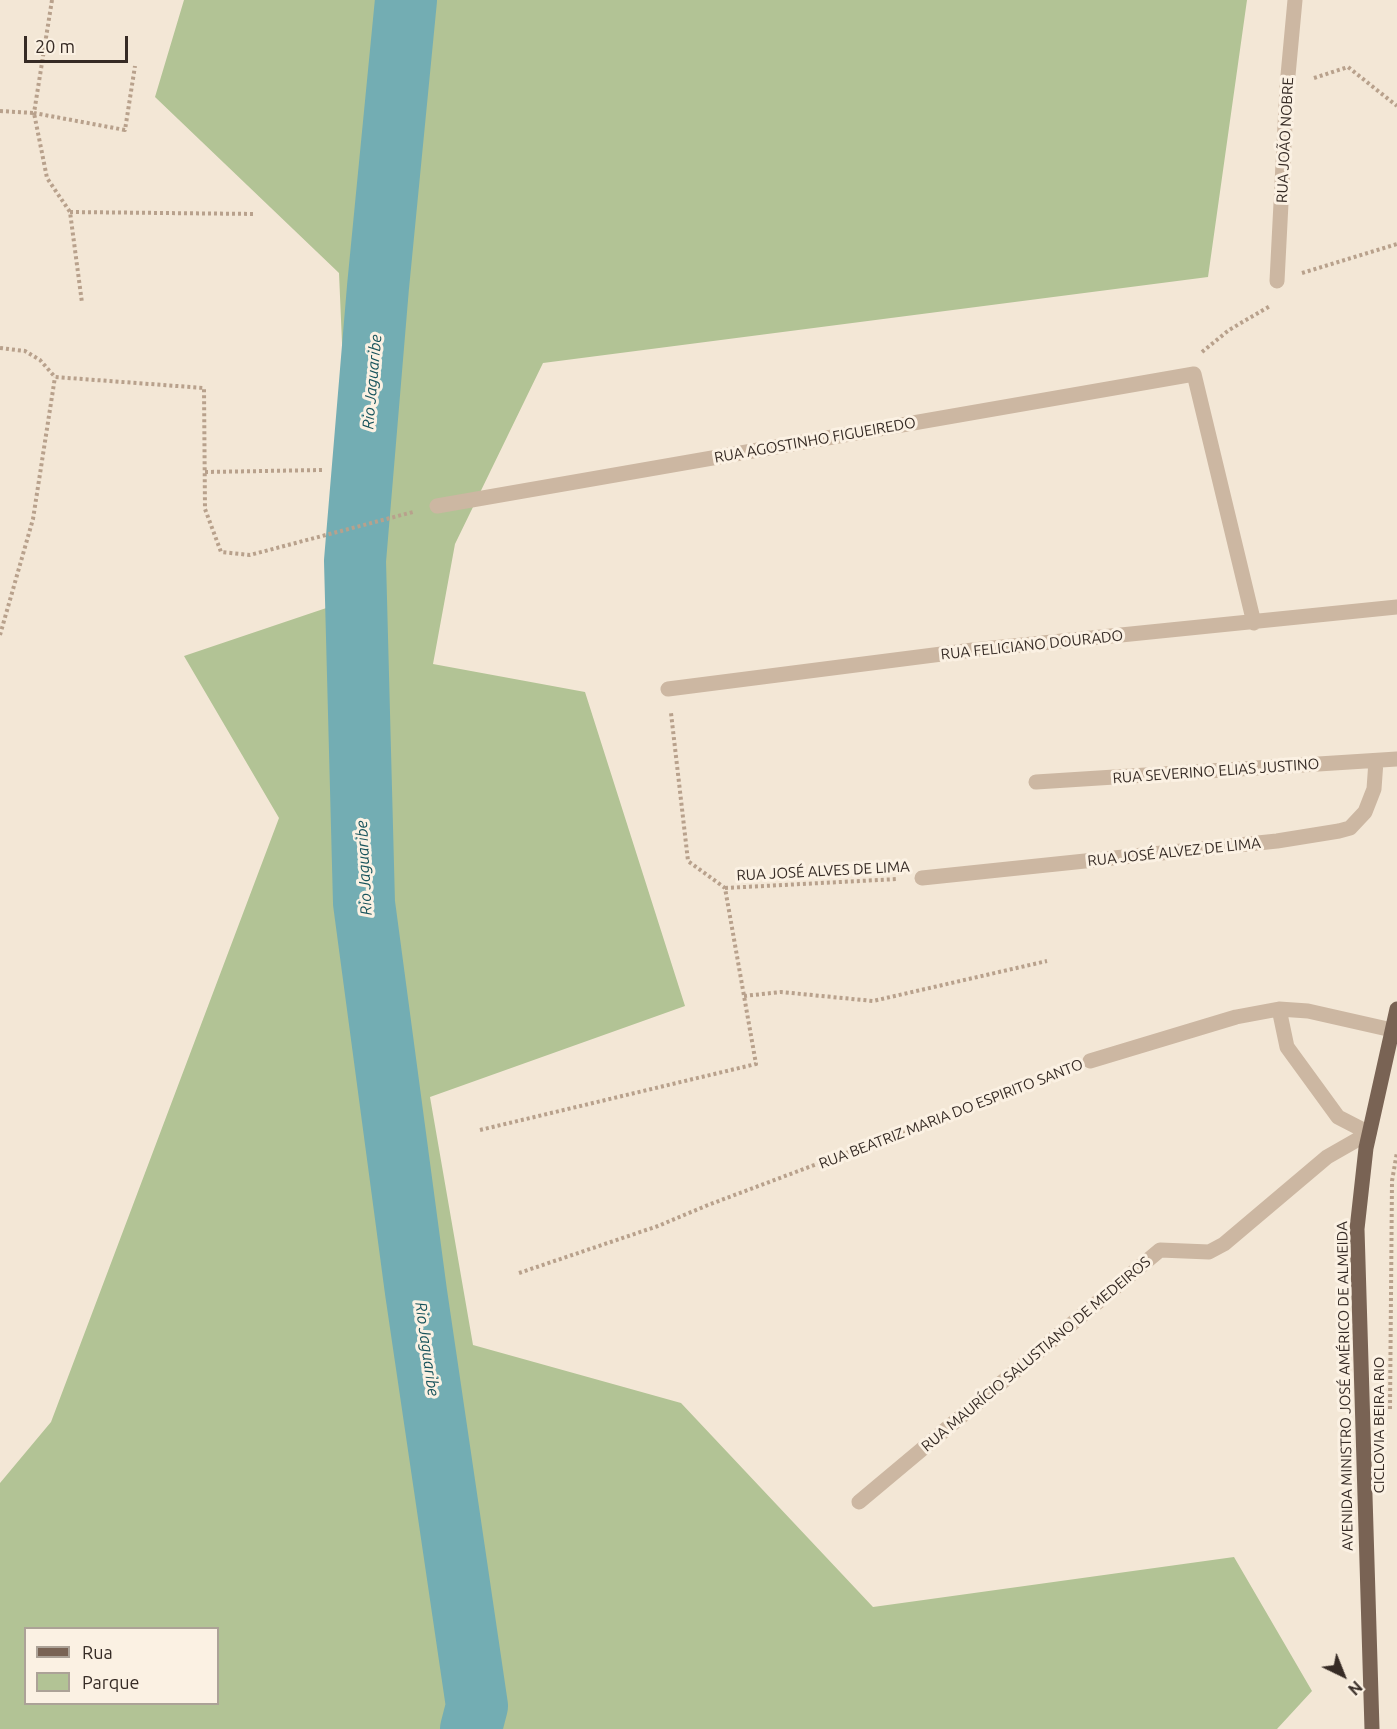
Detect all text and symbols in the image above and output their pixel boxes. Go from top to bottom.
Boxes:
scale bar [27,24,130,62]
text: 20 m [35,36,75,56]
street label: RUA JOÃO NOBRE [1273,77,1297,203]
water label: Rio Jaguaribe [358,334,386,430]
street label: RUA AGOSTINHO FIGUEIREDO [713,413,917,467]
street label: RUA FELICIANO DOURADO [940,626,1124,664]
street label: RUA SEVERINO ELIAS JUSTINO [1112,755,1320,787]
water label: Rio Jaguaribe [352,820,376,916]
street label: RUA JOSÉ ALVEZ DE LIMA [1086,834,1262,870]
street label: RUA JOSÉ ALVES DE LIMA [736,857,910,885]
street label: RUA BEATRIZ MARIA DO ESPIRITO SANTO [816,1055,1086,1173]
street label: AVENIDA MINISTRO JOSÉ AMÉRICO DE ALMEIDA [1333,1221,1357,1551]
street label: RUA MAURÍCIO SALUSTIANO DE MEDEIROS [918,1253,1154,1455]
water label: Rio Jaguaribe [411,1301,443,1397]
street label: CICLOVIA BEIRA RIO [1370,1357,1388,1493]
legend [24,1627,219,1705]
text: Rua [82,1642,113,1662]
north arrow [1313,1645,1373,1705]
text: Parque [82,1672,139,1692]
text: N [1345,1678,1366,1699]

